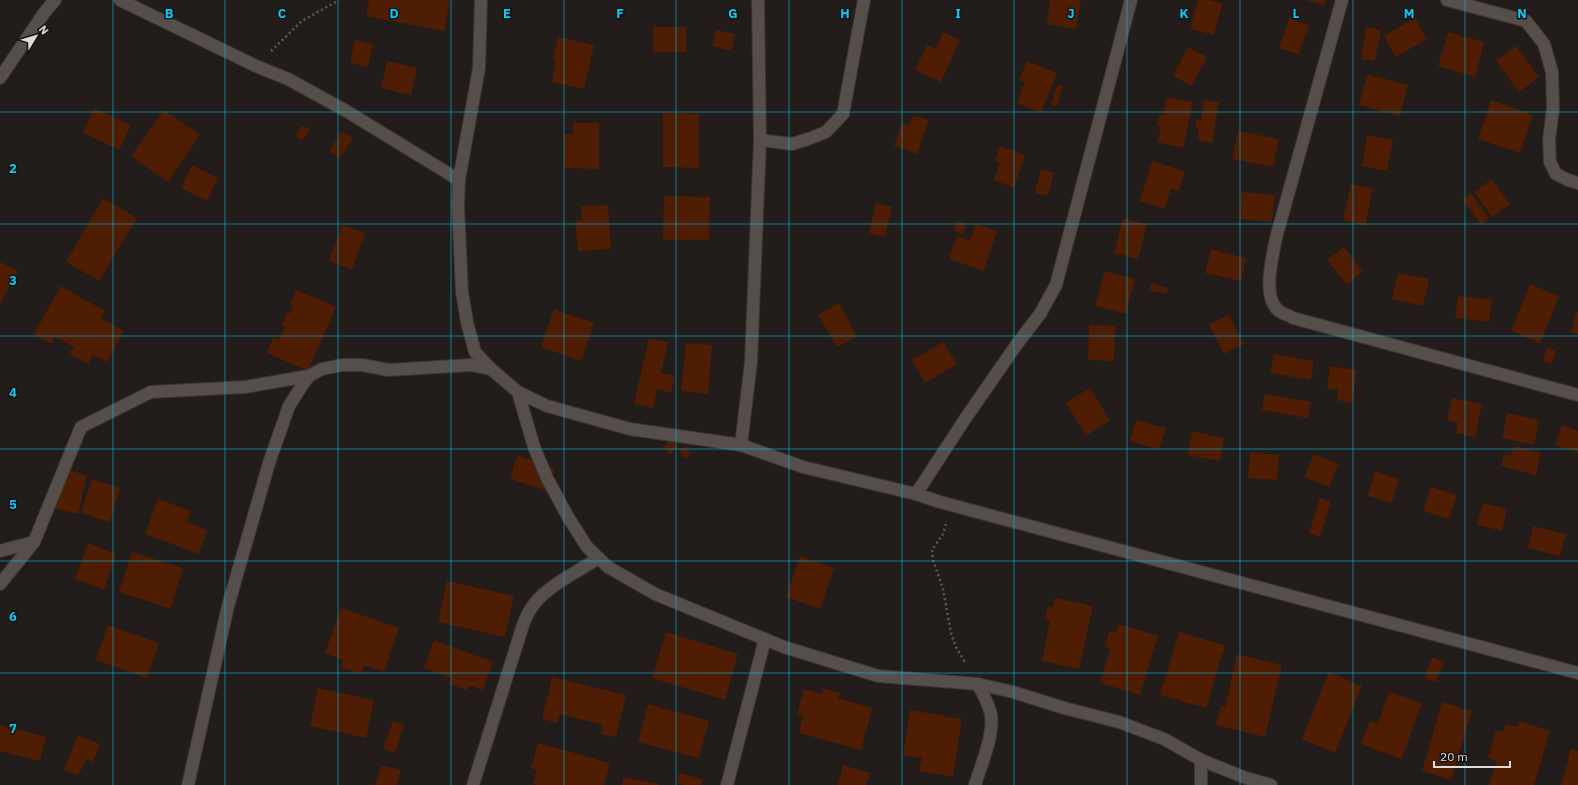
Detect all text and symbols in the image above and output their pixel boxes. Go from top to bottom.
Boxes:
text: B [165,5,174,22]
text: C [278,5,287,22]
text: D [389,5,399,22]
text: E [503,5,511,22]
text: F [616,5,624,22]
text: G [728,5,738,22]
text: H [840,5,850,22]
text: I [955,5,961,22]
text: J [1067,5,1075,22]
text: K [1179,5,1189,22]
text: L [1293,5,1300,22]
text: M [1404,5,1414,22]
text: N [1517,5,1527,22]
north arrow [16,16,56,56]
text: N [36,22,52,37]
text: 2 [9,160,17,177]
text: 3 [9,272,17,289]
text: 4 [9,384,17,401]
text: 5 [9,496,17,513]
text: 6 [9,608,17,625]
text: 7 [9,720,17,737]
scale bar [1434,743,1510,769]
text: 20 m [1440,749,1468,764]

